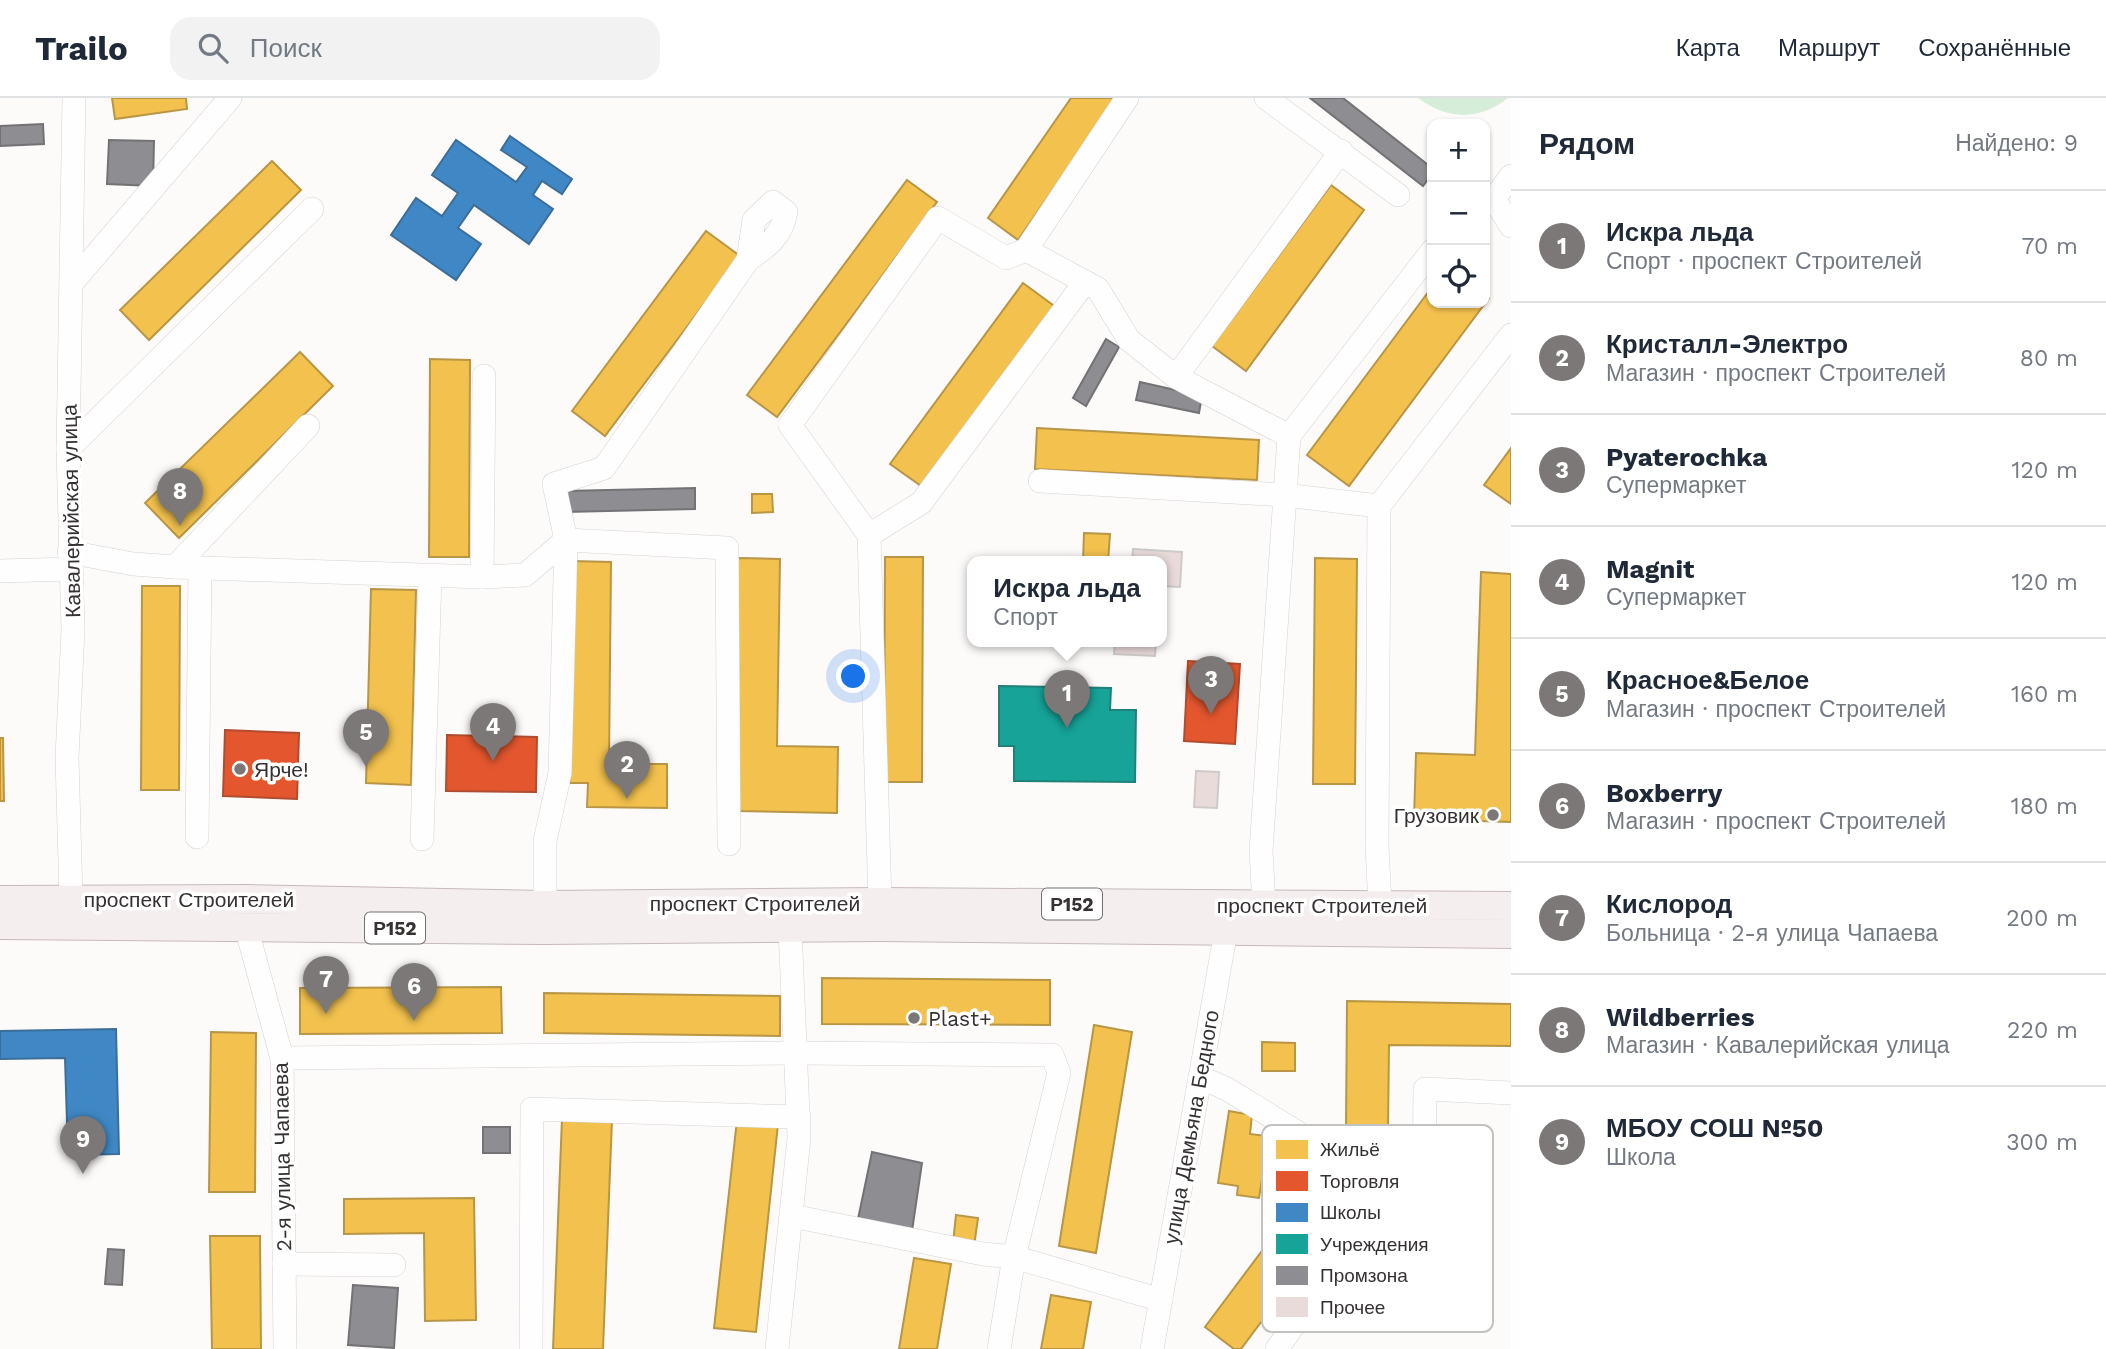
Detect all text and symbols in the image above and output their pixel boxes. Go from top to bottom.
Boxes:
search box [170,17,660,80]
text: Trailo [35,29,128,68]
icon: search [194,29,232,67]
text: Поиск [250,33,322,63]
text: Карта [1676,34,1740,62]
text: Маршрут [1778,34,1880,62]
text: Сохранённые [1918,34,2071,62]
map controls [1427,119,1490,308]
button: + [1427,119,1490,182]
text: Рядом [1539,126,1635,161]
text: Найдено: 9 [1955,130,2078,157]
button: − [1427,182,1490,245]
text: Искра льда [1606,217,1753,247]
text: 1 [1557,233,1567,260]
text: 70 m [2021,233,2078,260]
button: locate [1427,245,1490,308]
text: Спорт · проспект Строителей [1606,248,1922,275]
text: Кристалл-Электро [1606,329,1848,359]
text: 2 [1555,345,1569,372]
text: 80 m [2020,345,2078,372]
text: Магазин · проспект Строителей [1606,360,1946,387]
street label: Кавалерийская улица [57,404,85,618]
text: Pyaterochka [1606,442,1767,472]
text: 3 [1555,457,1569,484]
text: 120 m [2012,457,2078,484]
pin: 8 [157,468,203,526]
text: Супермаркет [1606,472,1746,499]
text: Magnit [1606,554,1694,584]
popup [967,556,1167,647]
text: 4 [1555,569,1569,596]
text: 120 m [2012,569,2078,596]
text: Искра льда [993,573,1141,603]
text: Супермаркет [1606,584,1746,611]
text: Спорт [993,604,1058,631]
pin: 3 [1188,656,1234,714]
your location [836,659,870,693]
text: Красное&Белое [1606,665,1809,695]
pin: 1 [1044,670,1090,728]
text: 5 [1555,681,1569,708]
text: 160 m [2011,681,2078,708]
text: Магазин · проспект Строителей [1606,696,1946,723]
pin: 4 [470,703,516,761]
pin: 5 [343,709,389,767]
pin: 2 [604,741,650,799]
place label: Ярче! [254,757,309,782]
marker: Ярче! [232,761,248,777]
text: Boxberry [1606,778,1722,808]
text: 6 [1555,793,1569,820]
text: 180 m [2011,793,2078,820]
place label: Грузовик [1394,803,1480,828]
marker: Грузовик [1485,807,1501,823]
text: Магазин · проспект Строителей [1606,808,1946,835]
street label: проспект Строителей [84,887,294,912]
road number: Р152 [1042,888,1102,919]
text: Кислород [1606,889,1732,919]
street label: проспект Строителей [650,891,860,916]
street label: проспект Строителей [1217,893,1427,918]
text: 7 [1555,905,1569,932]
text: 200 m [2006,905,2078,932]
road number: Р152 [365,912,425,944]
text: Больница · 2-я улица Чапаева [1606,920,1938,947]
pin: 7 [303,956,349,1014]
pin: 6 [391,963,437,1021]
text: Wildberries [1606,1002,1755,1032]
place label: Plast+ [928,1006,992,1031]
street label: улица Демьяна Бедного [1158,1008,1224,1246]
marker: Plast+ [906,1010,922,1026]
text: 8 [1555,1017,1569,1044]
text: 220 m [2007,1017,2078,1044]
text: Магазин · Кавалерийская улица [1606,1032,1950,1059]
street label: 2-я улица Чапаева [268,1062,296,1252]
text: МБОУ СОШ №50 [1606,1113,1824,1143]
pin: 9 [60,1116,106,1174]
legend [1262,1125,1493,1332]
text: 9 [1555,1129,1569,1156]
text: 300 m [2006,1129,2078,1156]
text: Жильё [1320,1138,1380,1161]
text: Школа [1606,1144,1676,1171]
text: Торговля [1320,1170,1399,1193]
text: Школы [1320,1201,1381,1224]
text: Учреждения [1320,1233,1429,1256]
text: Промзона [1320,1264,1408,1287]
text: Прочее [1320,1296,1385,1319]

